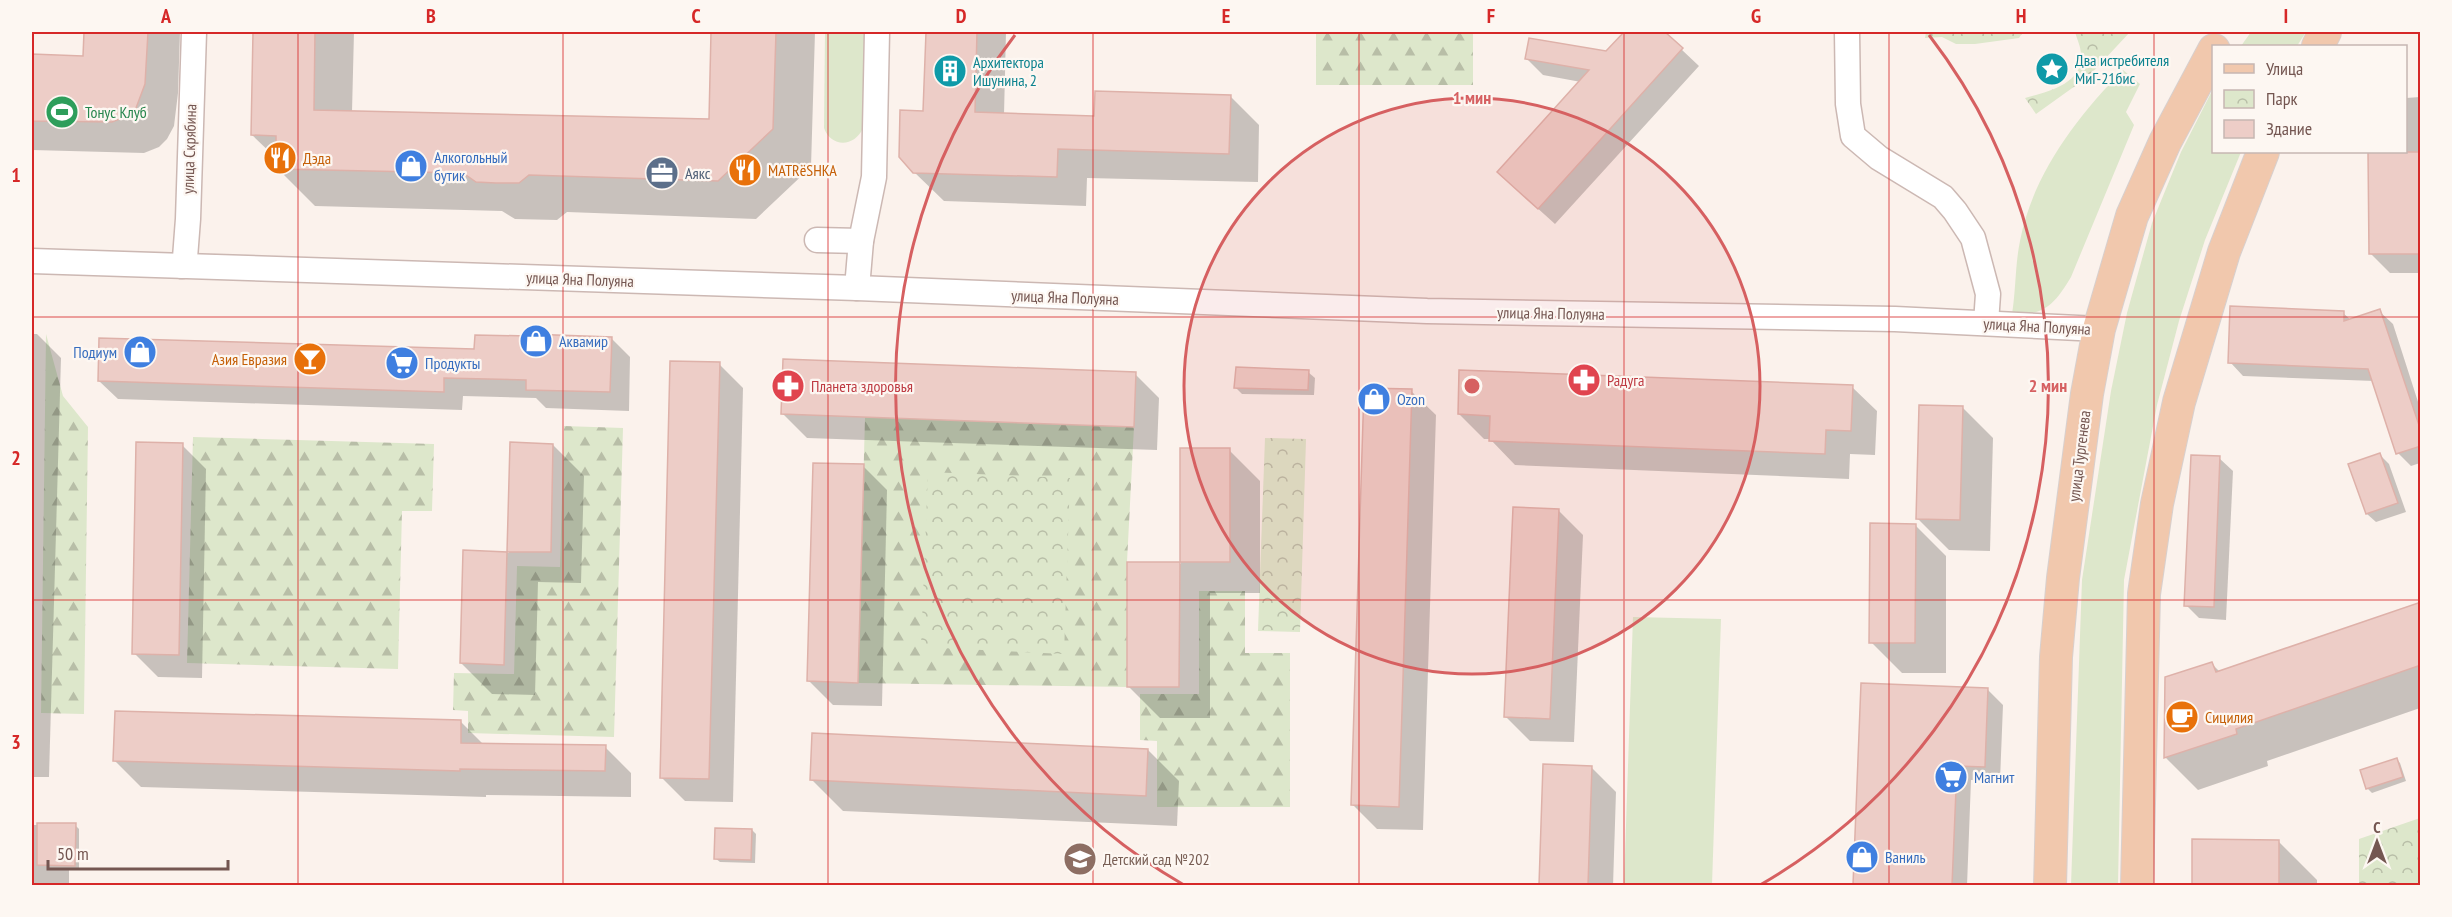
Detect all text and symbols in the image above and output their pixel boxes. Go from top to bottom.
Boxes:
text: A [160,3,172,29]
text: B [426,3,436,29]
text: C [691,3,701,29]
text: D [956,3,967,29]
text: E [1222,3,1230,29]
text: F [1487,3,1495,29]
text: G [1751,3,1761,29]
text: H [2016,3,2026,29]
text: I [2284,3,2288,29]
legend [2212,45,2407,153]
place label: Два истребителя МиГ-21бис [2075,50,2169,88]
place icon: Два истребителя МиГ-21бис [2034,51,2070,87]
place label: Архитектора Ишунина, 2 [973,52,1044,90]
building icon: Архитектора Ишунина, 2 [932,53,968,89]
text: Улица [2266,57,2303,80]
text: 1 мин [1453,86,1491,109]
text: Парк [2266,87,2297,110]
sports icon: Тонус Клуб [44,94,80,130]
place label: Тонус Клуб [85,102,147,122]
street label: улица Скрябина [177,104,201,194]
text: Здание [2266,117,2312,140]
restaurant icon: Дэда [262,140,298,176]
place label: Алкогольный бутик [434,147,508,185]
place label: Дэда [303,148,331,168]
shop icon: Алкогольный бутик [393,148,429,184]
restaurant icon: MATRёSHKA [727,152,763,188]
office icon: Аякс [644,155,680,191]
place label: MATRёSHKA [768,160,837,180]
text: 1 [11,162,21,188]
place label: Аякс [685,163,711,183]
street label: улица Яна Полуяна [526,267,634,291]
street label: улица Яна Полуяна [1011,285,1119,309]
street label: улица Яна Полуяна [1497,302,1605,324]
street label: улица Яна Полуяна [1983,313,2091,339]
shop icon: Аквамир [518,323,554,359]
place label: Аквамир [559,331,608,351]
shop icon: Подиум [122,334,158,370]
bar icon: Азия Евразия [292,341,328,377]
place label: Подиум [73,342,117,362]
supermarket icon: Продукты [384,345,420,381]
place label: Азия Евразия [212,349,287,369]
place label: Продукты [425,353,480,373]
pharmacy icon: Радуга [1566,362,1602,398]
pharmacy icon: Планета здоровья [770,368,806,404]
place label: Радуга [1607,370,1644,390]
text: 2 мин [2029,374,2067,397]
place label: Планета здоровья [811,376,913,396]
centre of rings [1462,376,1482,396]
shop icon: Ozon [1356,381,1392,417]
place label: Ozon [1397,389,1425,409]
street label: улица Тургенева [2063,409,2095,503]
text: 2 [11,445,21,471]
cafe icon: Сицилия [2164,699,2200,735]
place label: Сицилия [2205,707,2253,727]
text: 3 [11,729,21,755]
supermarket icon: Магнит [1933,759,1969,795]
place label: Магнит [1974,767,2015,787]
north arrow [2347,812,2407,872]
text: С [2373,817,2381,837]
scale bar [48,833,228,871]
shop icon: Ваниль [1844,839,1880,875]
school or university icon: Детский сад №202 [1062,841,1098,877]
text: 50 m [57,842,89,865]
place label: Ваниль [1885,847,1925,867]
place label: Детский сад №202 [1103,849,1210,869]

